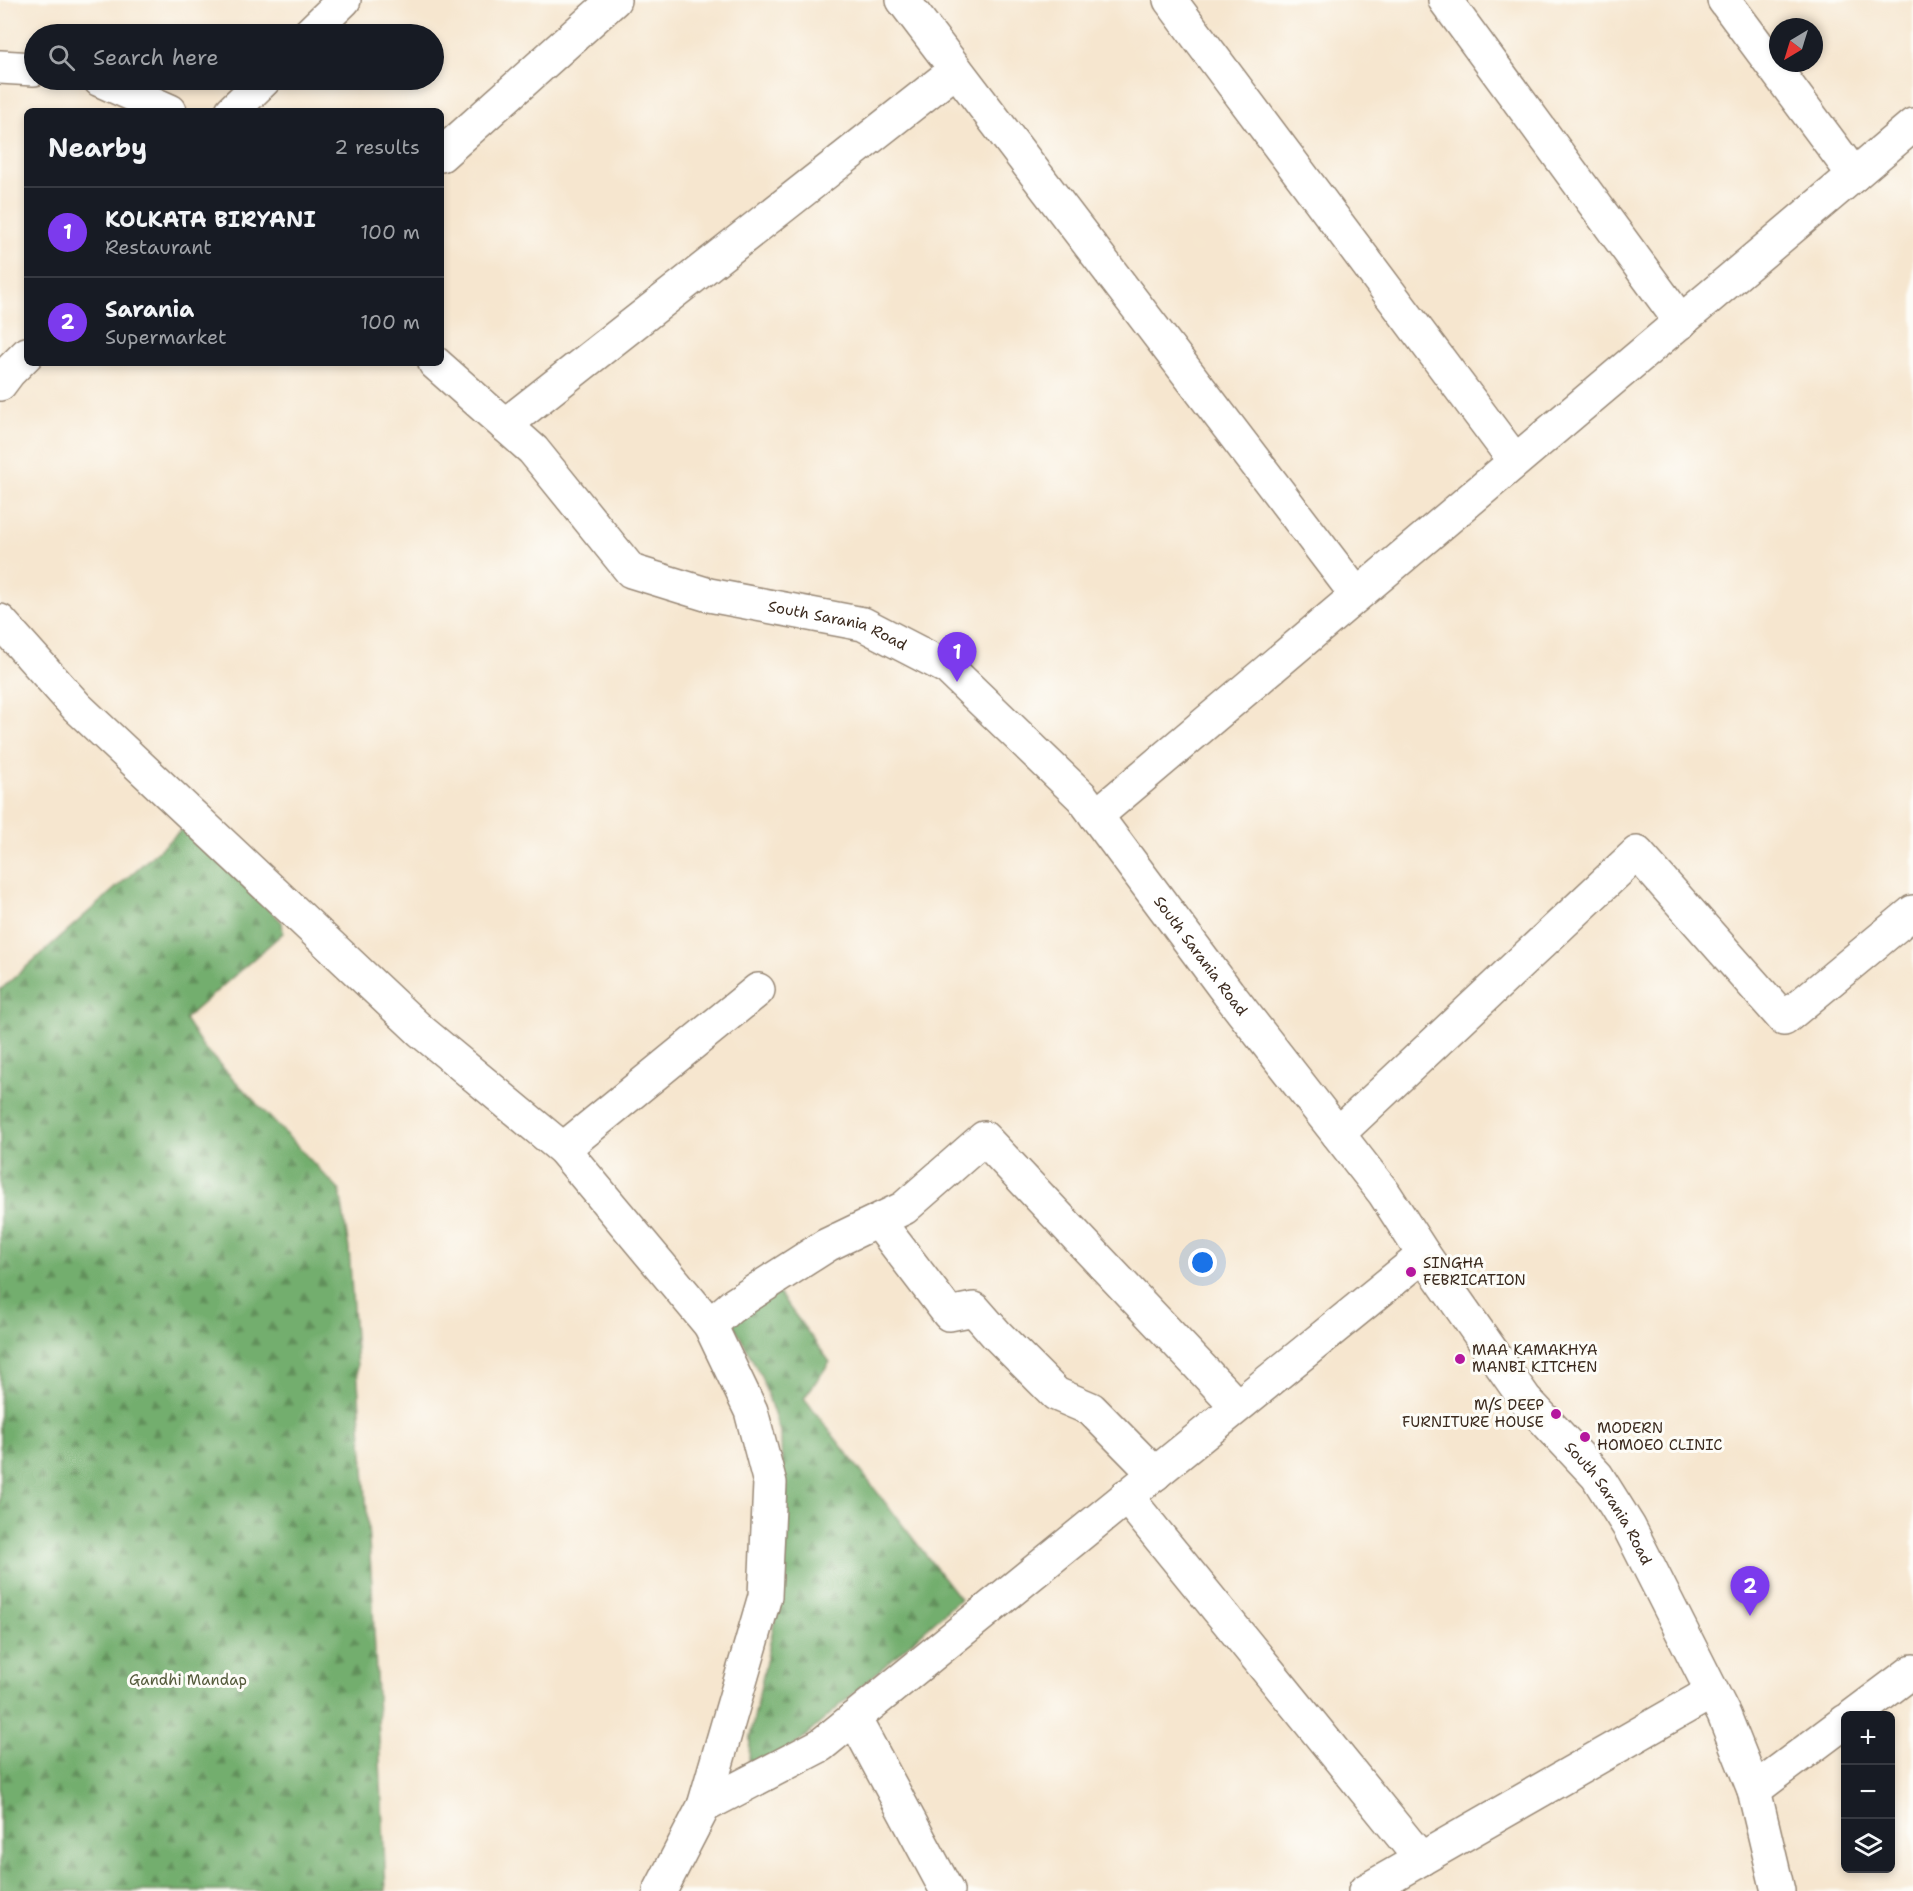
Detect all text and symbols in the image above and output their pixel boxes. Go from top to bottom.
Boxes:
north arrow [1769,18,1823,72]
search box [24,24,444,90]
icon: search [45,41,78,74]
text: Search here [93,43,219,72]
text: Nearby [48,130,147,165]
text: 2 results [334,134,420,160]
text: KOLKATA BIRYANI [105,205,316,234]
text: 1 [63,219,72,245]
text: 100 m [360,219,420,245]
text: Restaurant [105,234,212,260]
text: Sarania [105,295,194,324]
text: 2 [61,309,75,335]
text: 100 m [360,309,420,335]
text: Supermarket [105,324,227,350]
street label: South Sarania Road [766,596,911,655]
pin: 1 [938,632,976,682]
street label: South Sarania Road [1149,892,1252,1020]
your location [1188,1248,1217,1277]
place label: SINGHA FEBRICATION [1423,1253,1526,1290]
marker: SINGHA FEBRICATION [1404,1265,1418,1279]
place label: MAA KAMAKHYA MANBI KITCHEN [1472,1340,1598,1377]
marker: MAA KAMAKHYA MANBI KITCHEN [1453,1352,1467,1366]
place label: M/S DEEP FURNITURE HOUSE [1402,1395,1544,1432]
marker: M/S DEEP FURNITURE HOUSE [1549,1407,1563,1421]
place label: MODERN HOMOEO CLINIC [1597,1418,1722,1455]
marker: MODERN HOMOEO CLINIC [1578,1430,1592,1444]
street label: South Sarania Road [1560,1438,1657,1569]
pin: 2 [1730,1566,1770,1616]
park label: Gandhi Mandap [129,1670,247,1690]
map controls [1841,1711,1895,1873]
button: + [1841,1711,1895,1765]
button: − [1841,1765,1895,1819]
button: layers [1841,1819,1895,1873]

